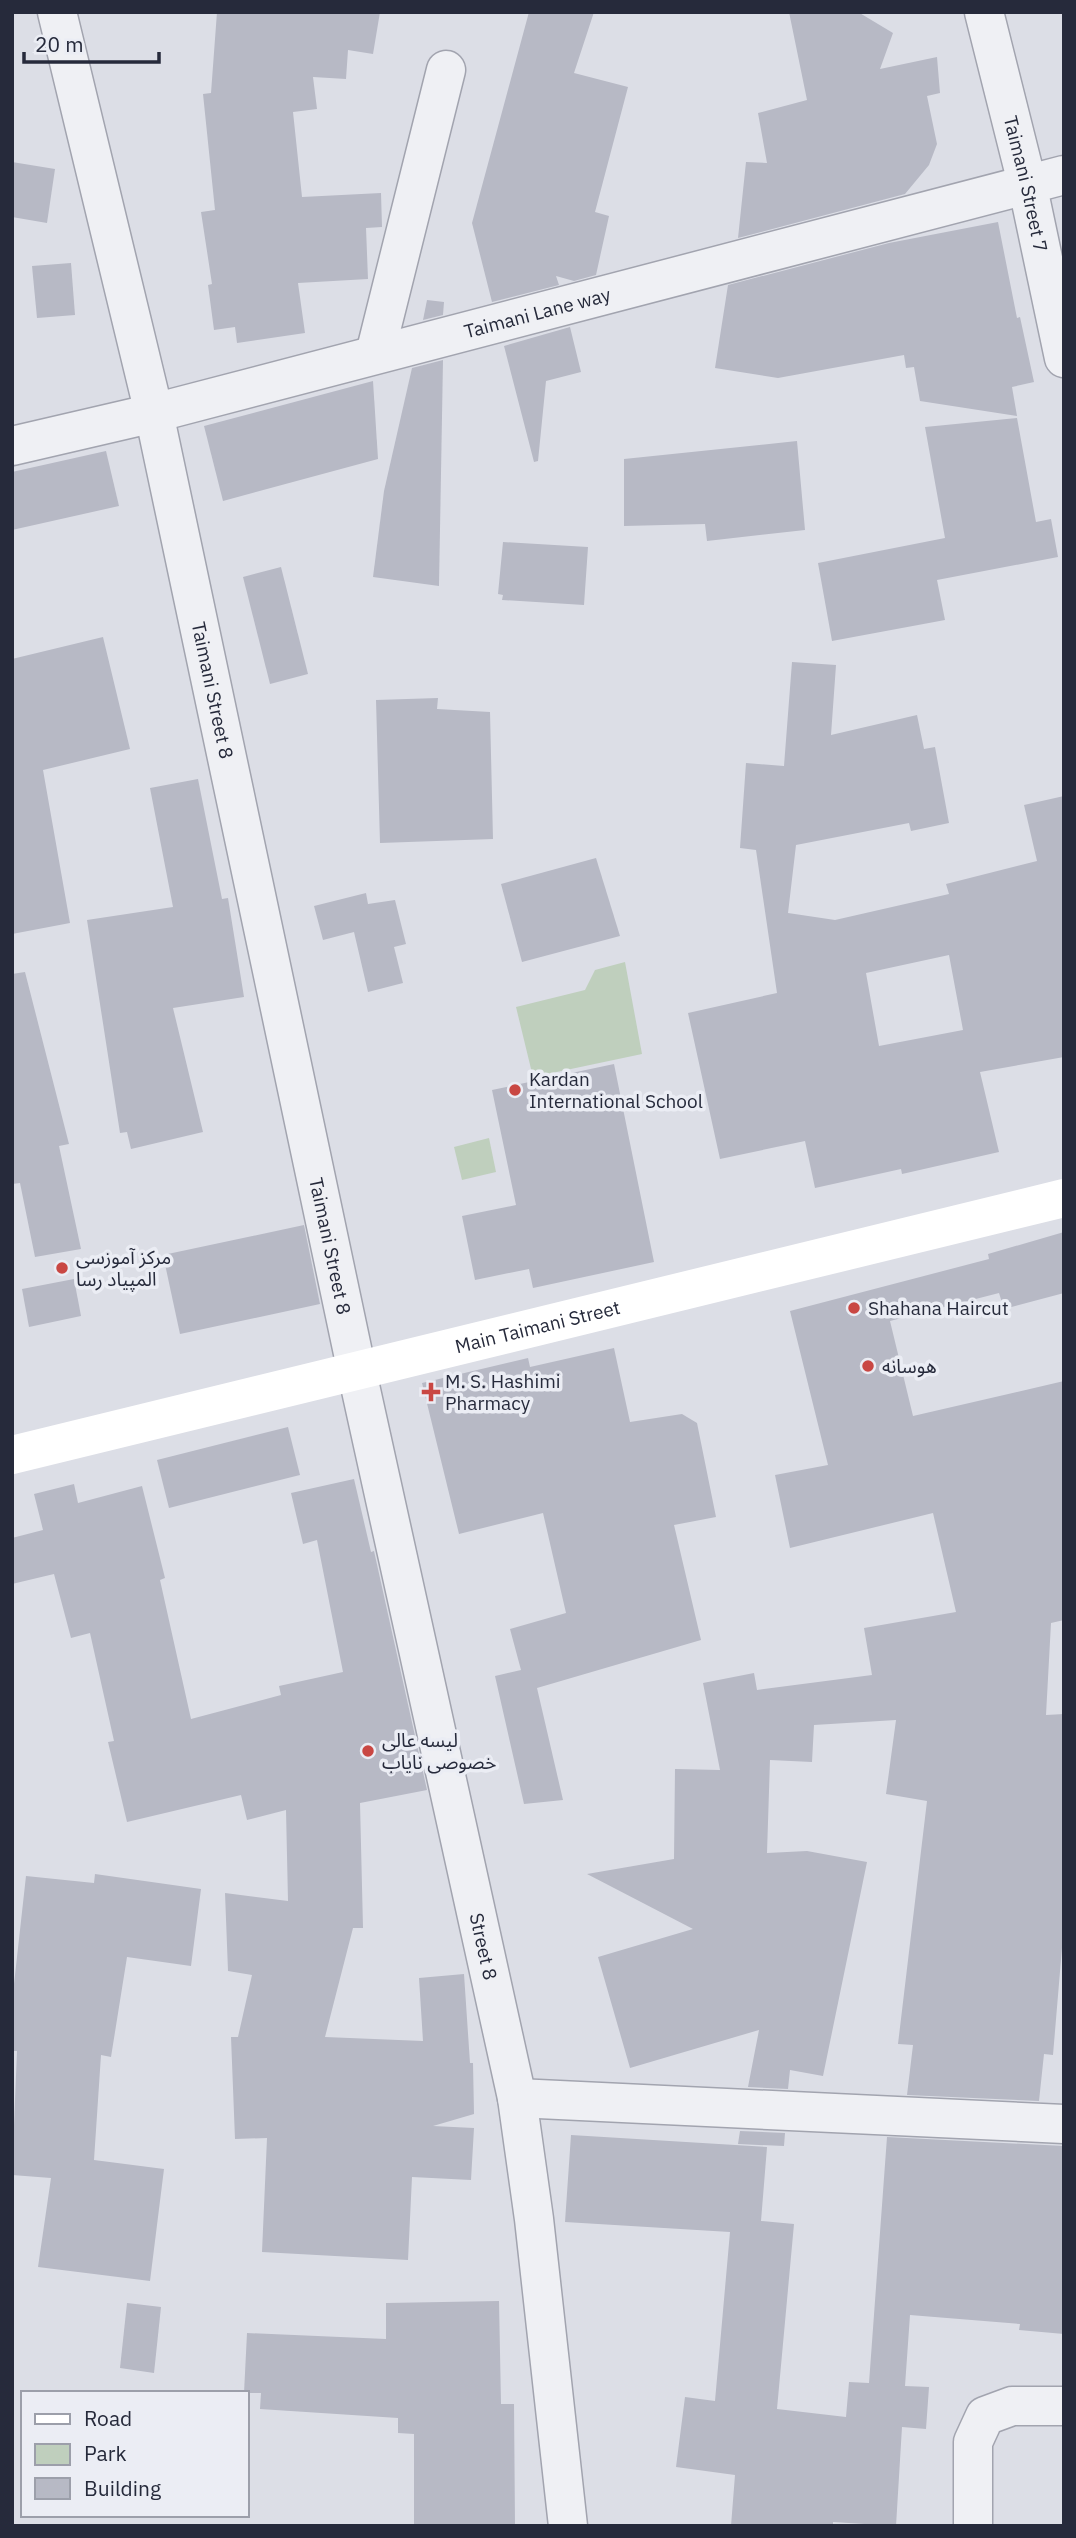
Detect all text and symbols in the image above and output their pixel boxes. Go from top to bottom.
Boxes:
scale bar [24,21,159,65]
text: 20 m [35,30,84,58]
street label: Taimani Street 7 [999,113,1053,254]
street label: Taimani Lane way [461,282,614,343]
street label: Taimani Street 8 [187,620,239,761]
place label: Kardan International School [529,1067,703,1113]
marker: Kardan International School [507,1082,523,1098]
street label: Taimani Street 8 [304,1175,356,1317]
place label: مرکز آموزسی المپیاد رسا [76,1245,171,1292]
marker: مرکز آموزسی المپیاد رسا [54,1260,70,1276]
street label: Main Taimani Street [453,1295,623,1358]
place label: Shahana Haircut [868,1296,1009,1320]
marker: Shahana Haircut [846,1300,862,1316]
place label: هوسانه [882,1354,937,1378]
marker: هوسانه [860,1358,876,1374]
place label: M. S. Hashimi Pharmacy [445,1369,560,1415]
marker: M. S. Hashimi Pharmacy [423,1384,439,1400]
place label: لیسه عالی خصوصی نایاب [382,1728,497,1774]
marker: لیسه عالی خصوصی نایاب [360,1743,376,1759]
street label: Street 8 [465,1911,503,1982]
legend [21,2391,248,2517]
text: Road [84,2404,132,2432]
text: Park [84,2439,127,2467]
text: Building [84,2474,161,2502]

